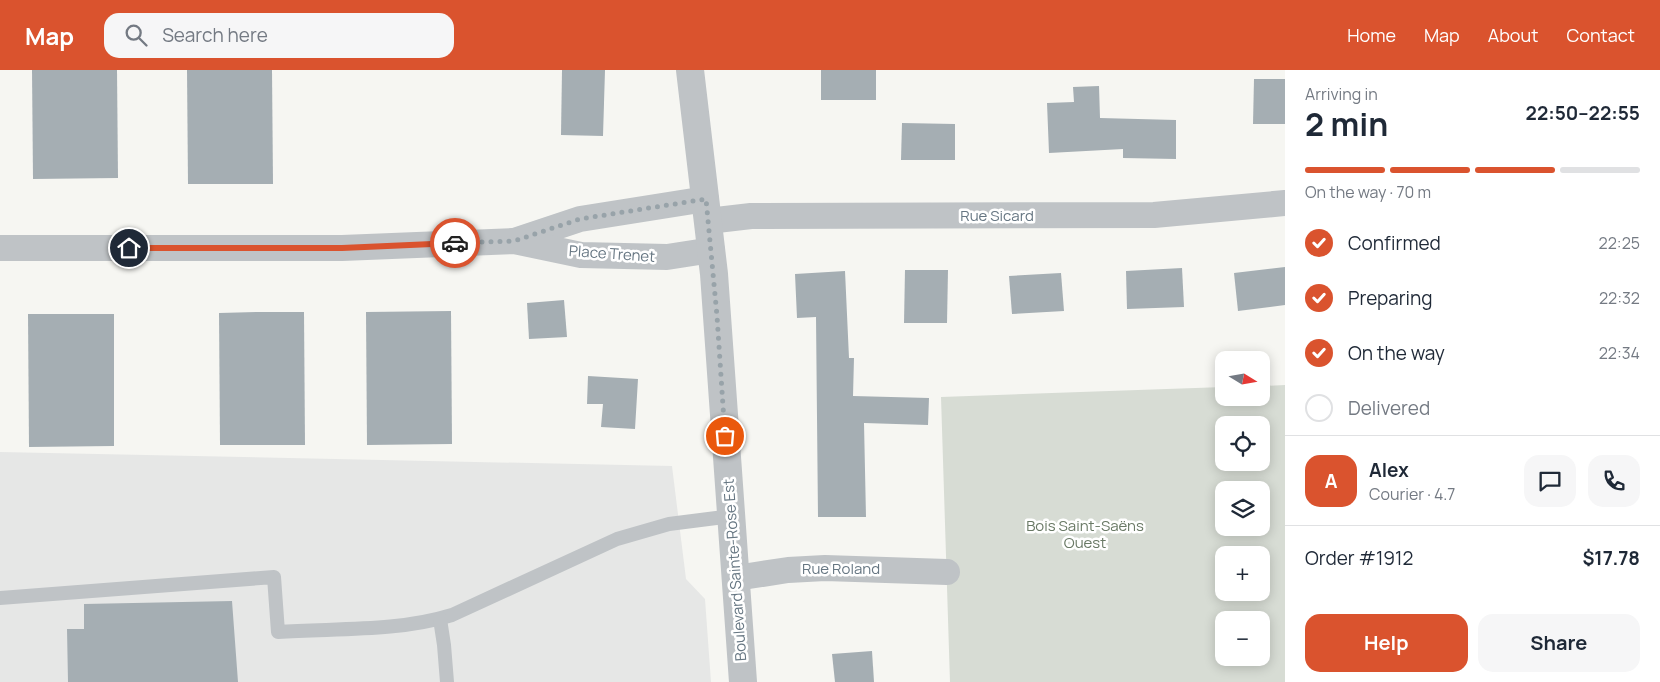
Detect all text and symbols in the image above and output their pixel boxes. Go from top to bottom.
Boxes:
search box [104,13,454,58]
text: Map [25,19,74,52]
icon: search [122,21,150,49]
text: Search here [162,22,268,48]
text: Home [1347,23,1396,47]
text: Map [1424,23,1460,47]
text: About [1488,23,1538,47]
text: Contact [1566,23,1635,47]
text: Arriving in [1305,83,1378,105]
text: 22:50–22:55 [1526,100,1640,126]
text: 2 min [1305,102,1388,146]
text: On the way · 70 m [1305,181,1431,203]
street label: Rue Sicard [960,205,1034,226]
courier [430,218,480,268]
pin [108,227,150,269]
icon: car [441,229,469,257]
icon: check [1305,229,1333,257]
text: Confirmed [1348,230,1441,256]
text: 22:25 [1599,232,1640,254]
icon: home [115,234,143,262]
street label: Place Trenet [568,240,656,267]
icon: check [1305,284,1333,312]
text: Preparing [1348,285,1433,311]
text: 22:32 [1599,287,1640,309]
icon: check [1305,339,1333,367]
text: On the way [1348,340,1445,366]
text: 22:34 [1599,342,1640,364]
north arrow [1215,351,1270,406]
map controls [1215,351,1270,666]
text: Delivered [1348,395,1430,421]
pin [704,415,746,457]
button: locate [1215,416,1270,471]
icon: bag [711,422,739,450]
button: chat [1524,455,1576,507]
button: phone [1588,455,1640,507]
text: Alex [1369,457,1409,483]
text: A [1325,468,1337,494]
street label: Boulevard Sainte-Rose Est [718,478,751,662]
button: layers [1215,481,1270,536]
text: Courier · 4.7 [1369,483,1455,505]
park label: Bois Saint-Saëns Ouest [1026,515,1144,553]
text: Order #1912 [1305,545,1413,571]
text: $17.78 [1582,545,1640,571]
button: + [1215,546,1270,601]
street label: Rue Roland [802,558,880,579]
button: − [1215,611,1270,666]
button: Help [1305,614,1468,672]
button: Share [1478,614,1640,672]

